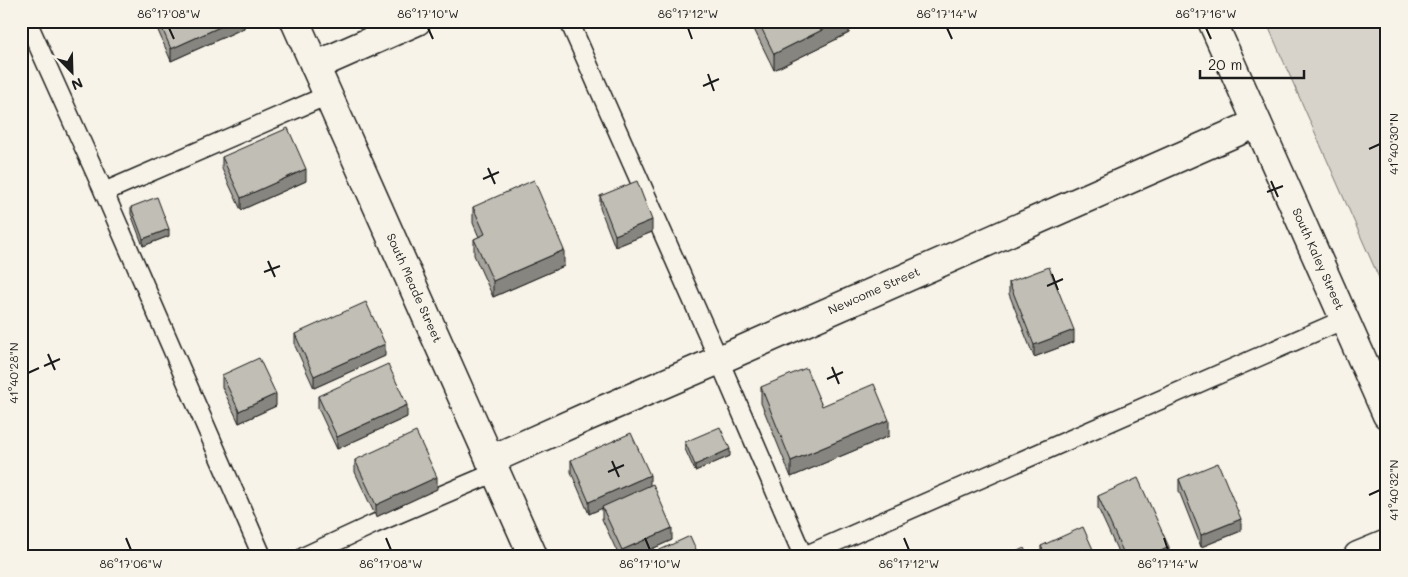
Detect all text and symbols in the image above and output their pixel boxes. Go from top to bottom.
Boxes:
text: 86°17'08"W [137,5,201,21]
text: 86°17'10"W [397,5,459,21]
text: 86°17'12"W [658,5,718,21]
text: 86°17'14"W [917,5,978,21]
text: 86°17'16"W [1175,5,1237,21]
north arrow [48,48,98,98]
scale bar [1200,48,1304,80]
text: 20 m [1208,54,1242,74]
text: N [69,74,86,95]
text: 41°40'30"N [1385,113,1401,175]
street label: South Kaley Street [1289,205,1349,312]
street label: South Meade Street [384,230,446,345]
street label: Newcome Street [825,263,922,317]
text: 41°40'28"N [5,342,21,404]
text: 41°40'32"N [1385,460,1401,520]
text: 86°17'06"W [99,555,163,571]
text: 86°17'08"W [359,555,423,571]
text: 86°17'10"W [619,555,681,571]
text: 86°17'12"W [879,555,939,571]
text: 86°17'14"W [1138,555,1199,571]

